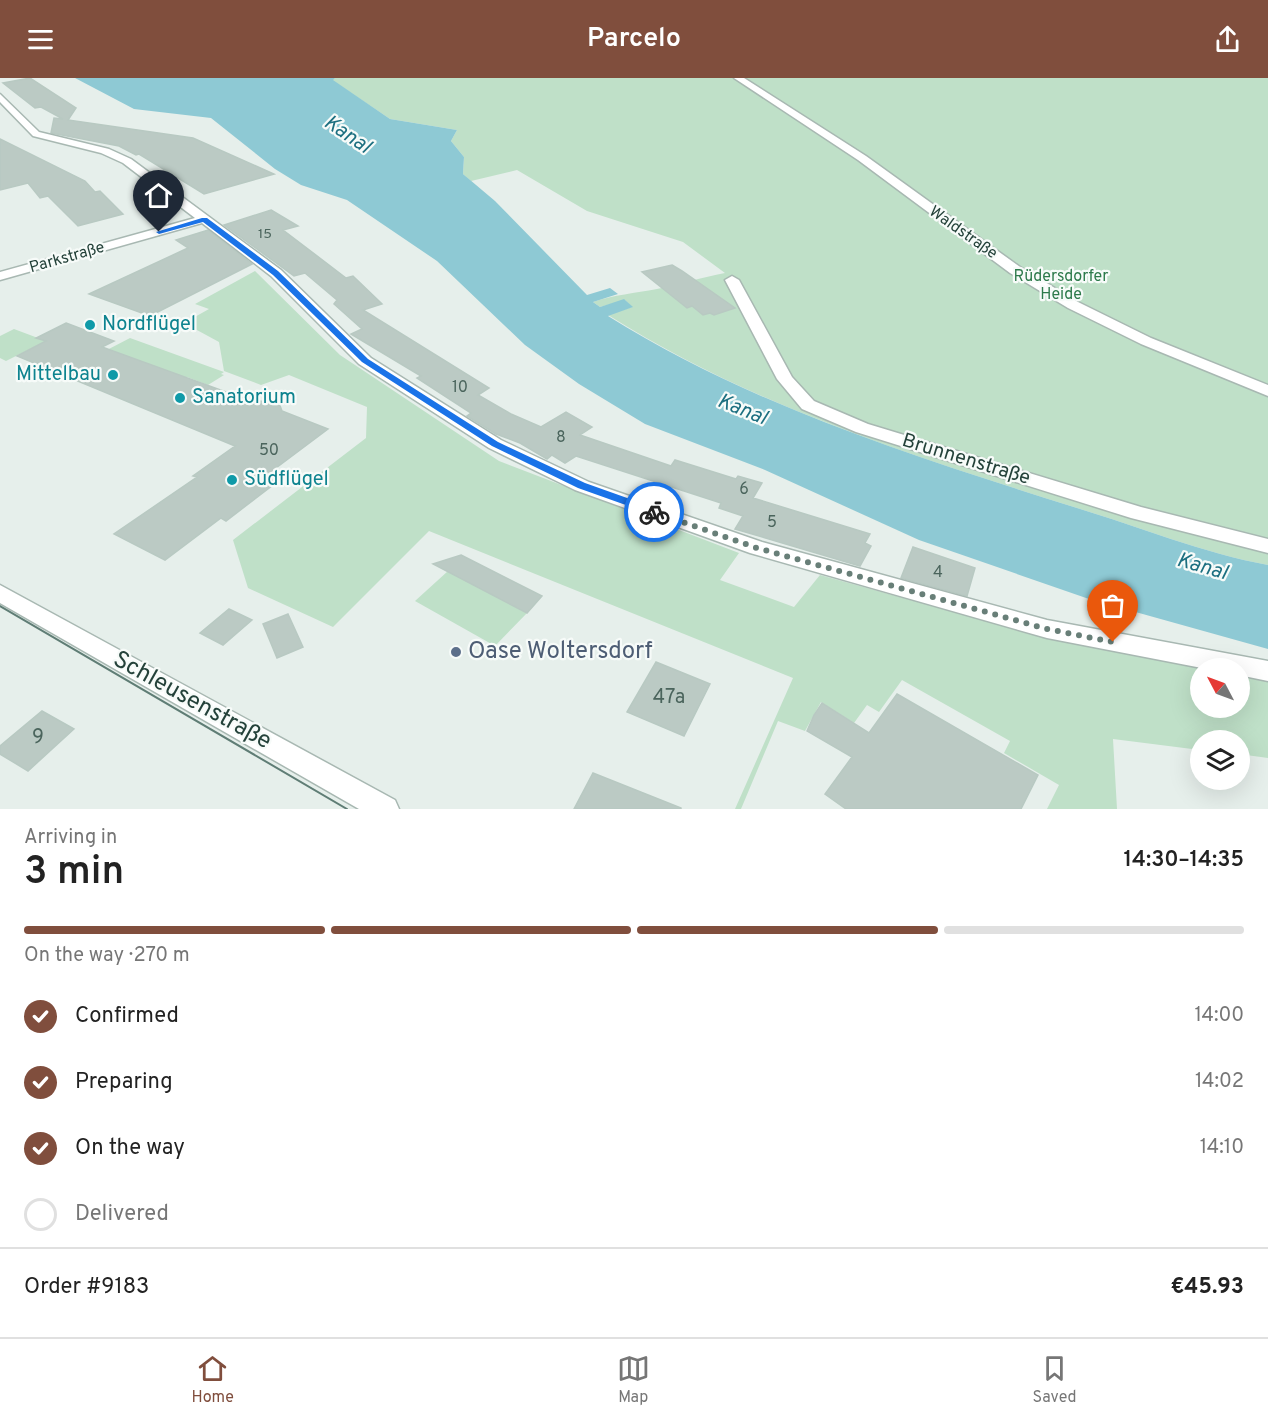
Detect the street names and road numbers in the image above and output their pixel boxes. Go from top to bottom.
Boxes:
street label: Waldstraße [925,202,1001,264]
street label: Parkstraße [27,238,107,278]
street label: Brunnenstraße [899,428,1033,492]
street label: Schleusenstraße [107,645,277,757]

